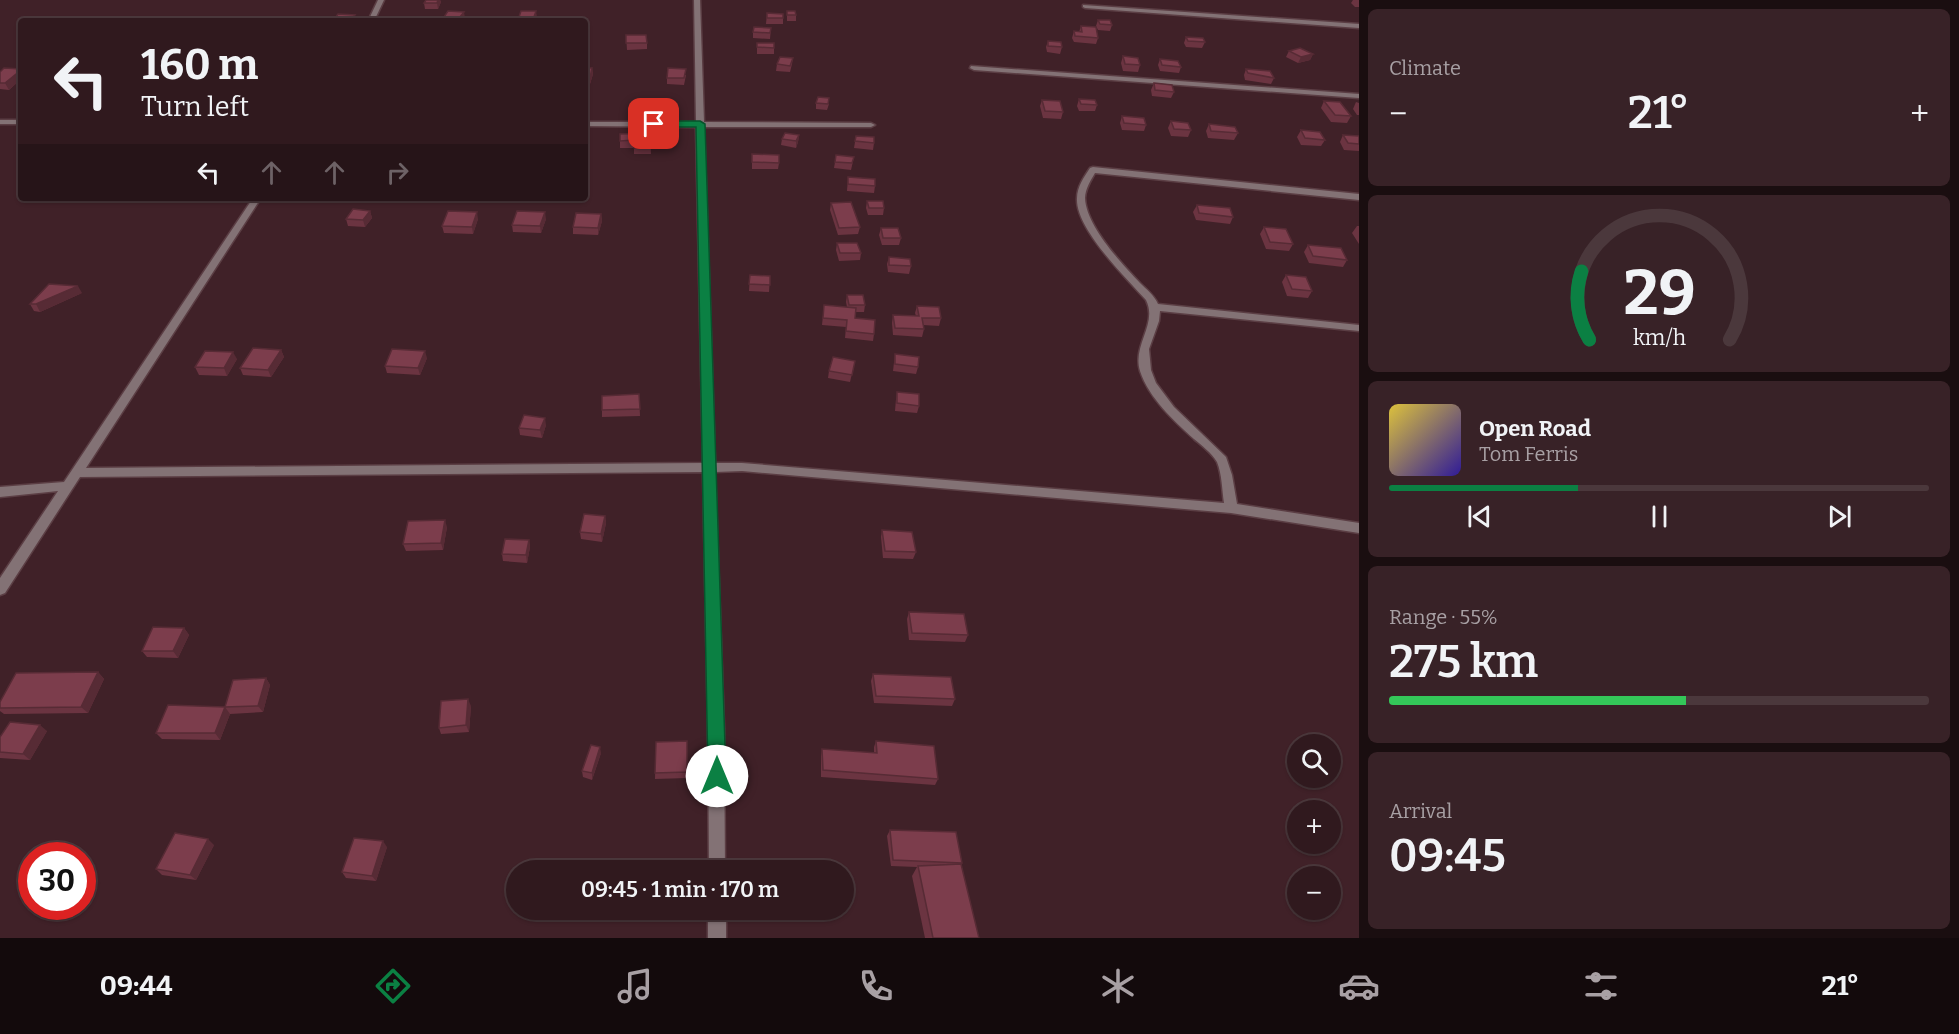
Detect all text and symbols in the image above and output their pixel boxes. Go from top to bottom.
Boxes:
text: 160 m [141,40,258,90]
icon: left [42,42,120,120]
text: Climate [1389,56,1461,80]
text: 21° [1628,86,1690,140]
text: Turn left [141,91,249,123]
text: − [1389,94,1407,134]
text: + [1910,94,1929,134]
pin [628,98,679,149]
icon: arrive [637,107,670,140]
icon: left [192,156,225,189]
icon: ahead [255,156,288,189]
icon: ahead [318,156,351,189]
icon: right [381,156,414,189]
text: 29 [1623,256,1695,331]
text: km/h [1632,326,1686,352]
text: Open Road [1479,415,1591,442]
text: Tom Ferris [1479,442,1578,466]
icon: previous [1463,500,1496,533]
icon: pause [1643,500,1676,533]
icon: next [1823,500,1856,533]
text: Range · 55% [1389,605,1498,629]
text: 275 km [1389,635,1538,689]
map controls [1287,734,1341,920]
button: search [1287,734,1341,788]
position arrow [685,744,749,808]
text: Arrival [1389,799,1452,823]
button: + [1287,800,1341,854]
text: 09:45 [1389,829,1506,883]
speed limit sign: 30 [18,842,96,920]
button: − [1287,866,1341,920]
text: 09:45 · 1 min · 170 m [581,876,779,903]
icon: directions [372,965,414,1007]
icon: music [614,965,656,1007]
icon: phone [855,965,897,1007]
icon: climate [1097,965,1139,1007]
icon: car [1338,965,1380,1007]
icon: filters [1580,965,1622,1007]
text: 09:44 [100,970,172,1002]
text: 21° [1822,970,1859,1002]

